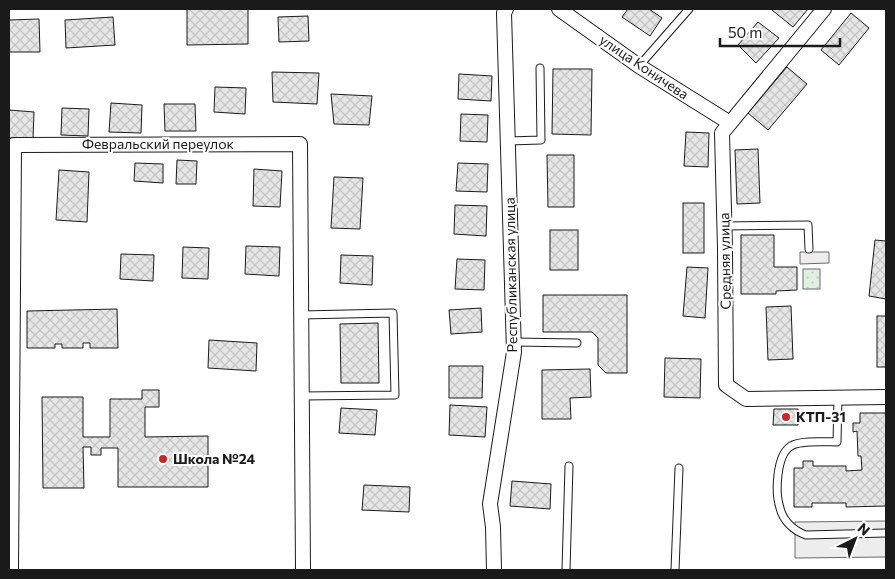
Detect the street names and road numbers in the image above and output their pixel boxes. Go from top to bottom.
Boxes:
street label: улица Коничева [597,31,692,103]
street label: Февральский переулок [82,135,235,152]
street label: Республиканская улица [501,197,520,353]
street label: Средняя улица [715,212,734,310]

